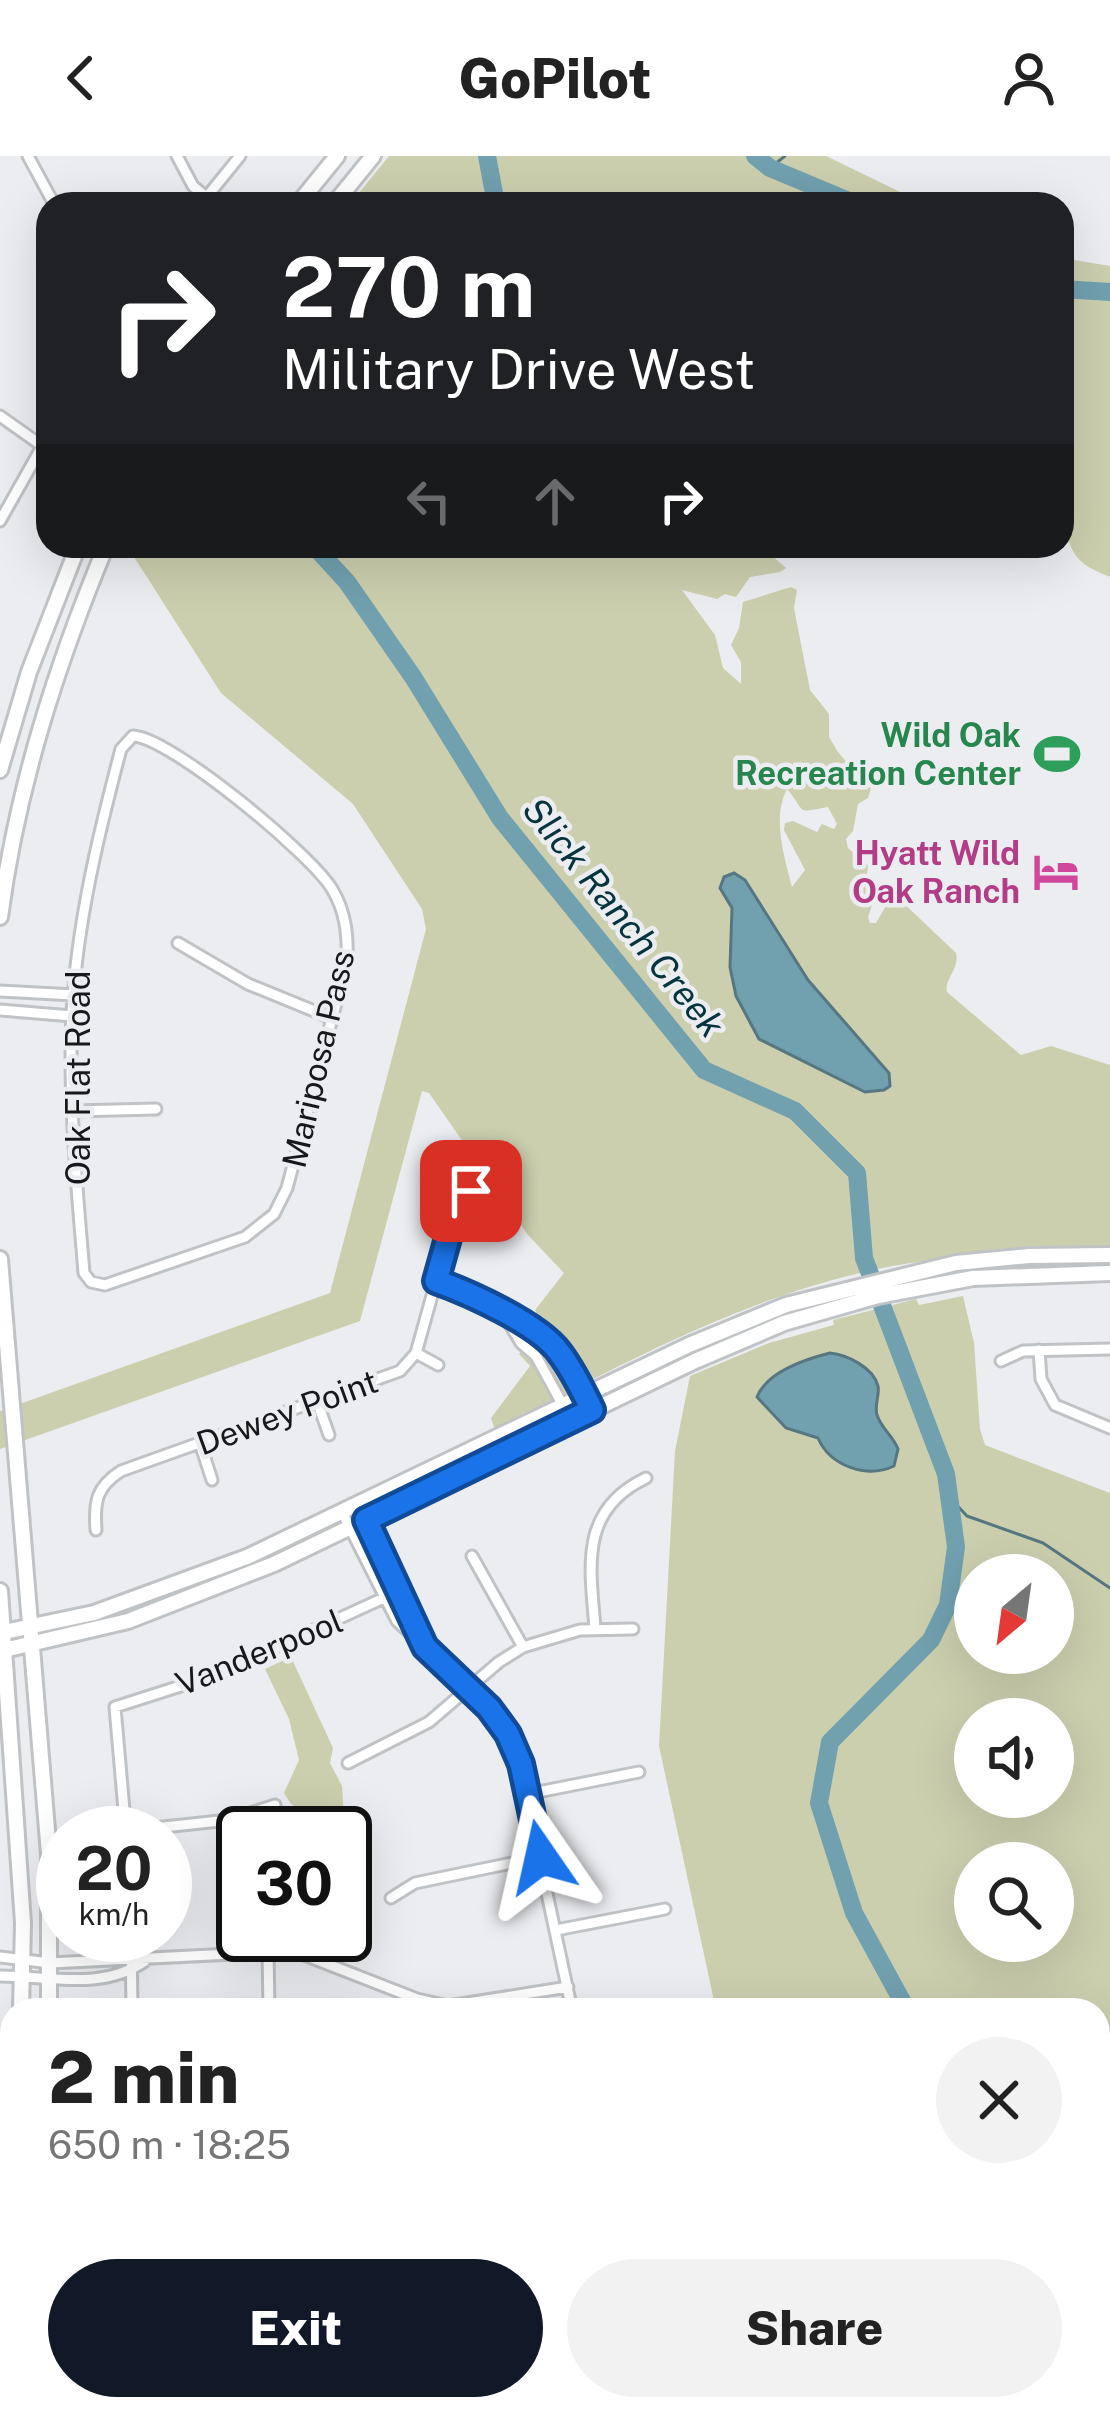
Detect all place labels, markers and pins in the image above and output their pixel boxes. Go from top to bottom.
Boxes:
place label: Wild Oak Recreation Center [735,716,1021,792]
sports icon: Wild Oak Recreation Center [1032,729,1082,779]
place label: Hyatt Wild Oak Ranch [852,834,1020,910]
hotel icon: Hyatt Wild Oak Ranch [1031,847,1081,897]
pin [420,1140,522,1242]

